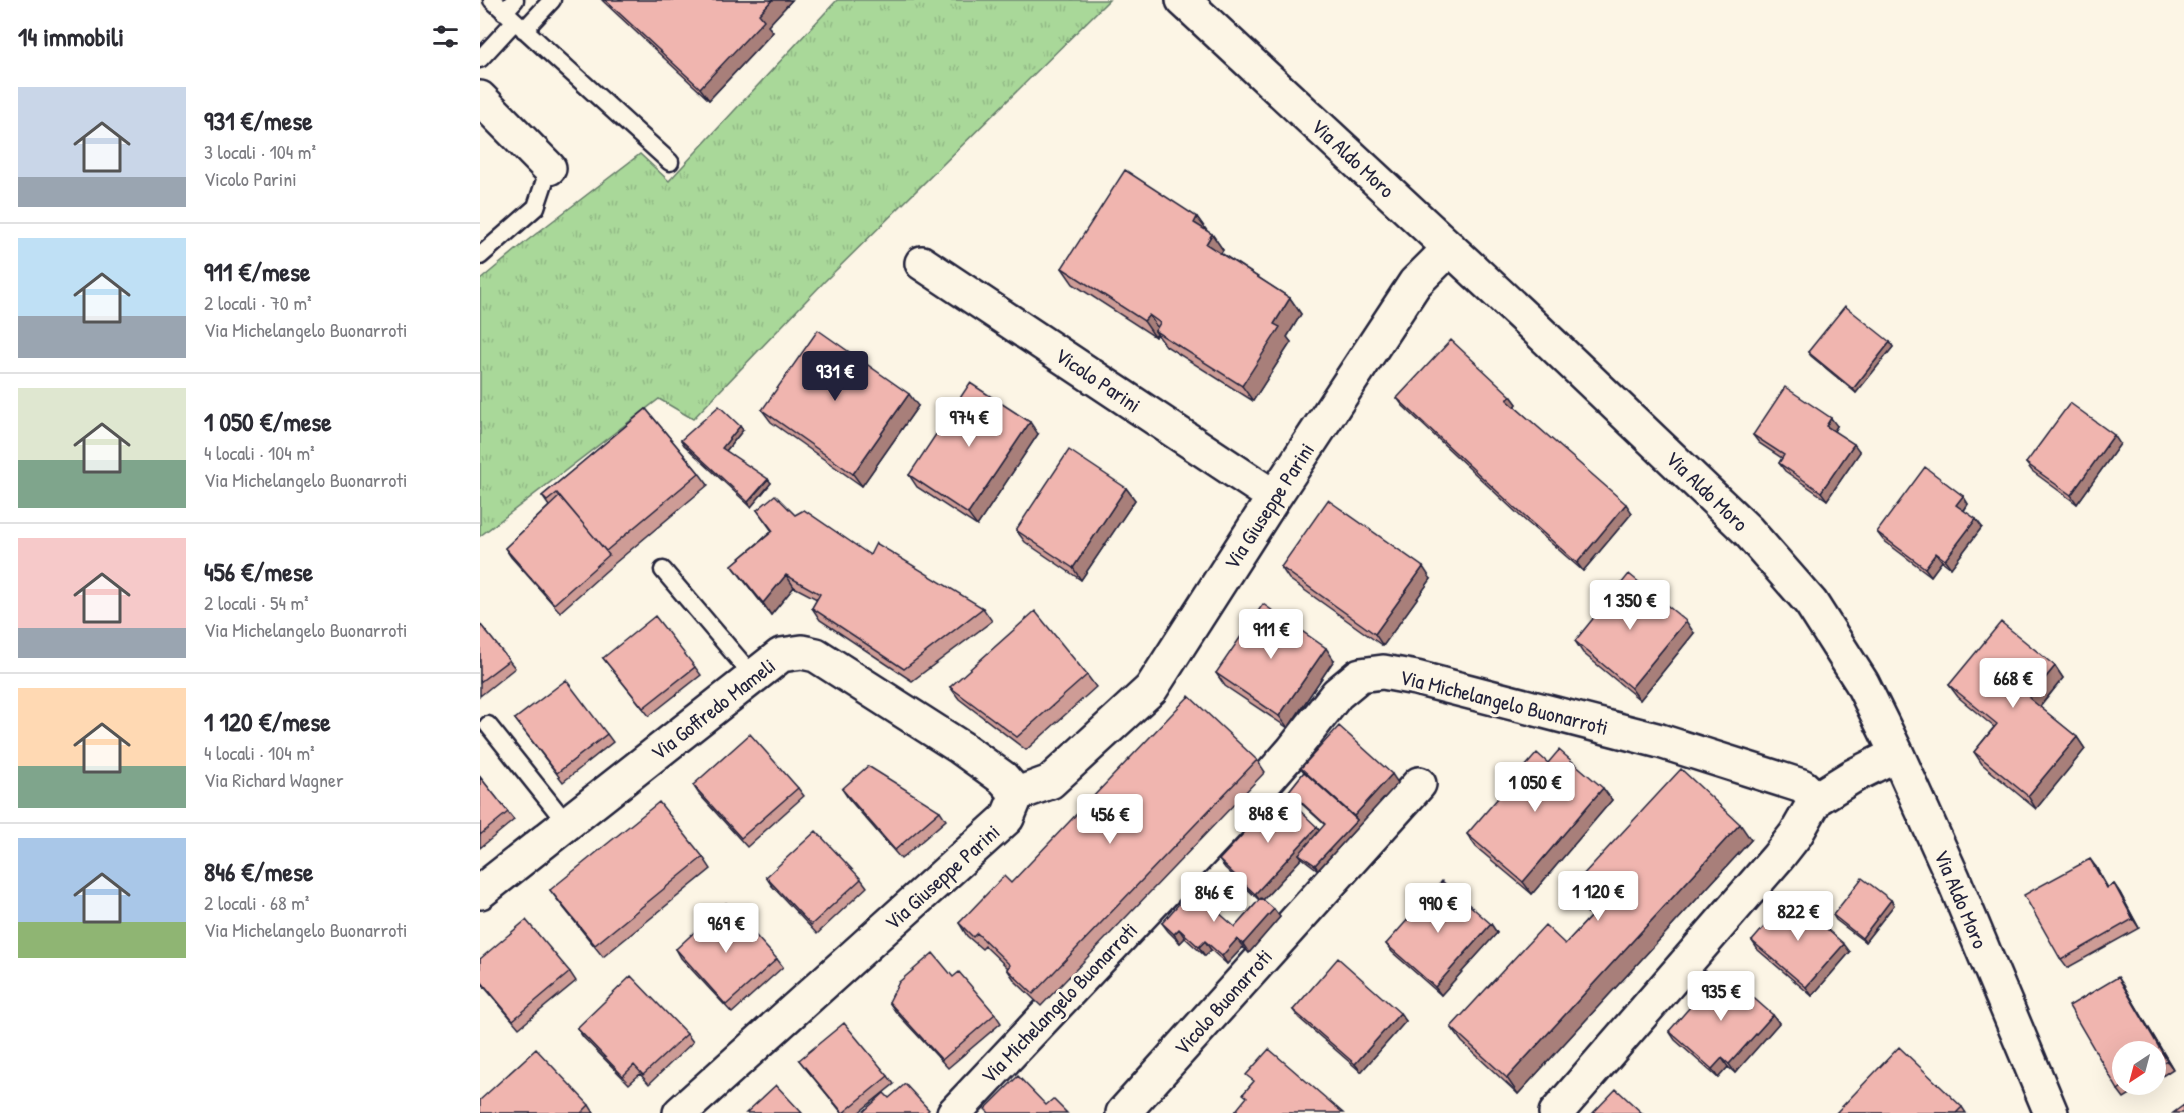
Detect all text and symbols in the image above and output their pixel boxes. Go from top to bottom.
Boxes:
text: 14 immobili [18,19,124,54]
icon: filters [429,20,462,53]
text: 931 €/mese [204,103,313,138]
icon: home [66,111,138,183]
street label: Via Aldo Moro [1305,112,1401,204]
text: 3 locali · 104 m² [204,138,316,165]
text: Vicolo Parini [204,165,297,192]
text: 911 €/mese [204,254,310,289]
icon: home [66,262,138,334]
text: 2 locali · 70 m² [204,289,312,316]
text: Via Michelangelo Buonarroti [204,316,408,343]
street label: Vicolo Parini [1050,341,1146,419]
pin: 931 € [793,351,877,402]
text: 931 € [816,357,854,384]
pin: 974 € [927,397,1011,448]
text: 974 € [950,403,988,430]
text: 1 050 €/mese [204,404,332,439]
icon: home [66,412,138,484]
street label: Via Giuseppe Parini [1217,437,1321,575]
text: 4 locali · 104 m² [204,439,315,466]
street label: Via Aldo Moro [1659,444,1755,538]
text: Via Michelangelo Buonarroti [204,466,408,493]
text: 456 €/mese [204,554,313,589]
icon: home [66,562,138,634]
pin: 1 350 € [1575,580,1685,631]
text: 1 350 € [1604,586,1656,613]
text: 2 locali · 54 m² [204,589,309,616]
pin: 911 € [1229,609,1313,660]
text: 911 € [1253,615,1289,642]
text: Via Michelangelo Buonarroti [204,616,408,643]
street label: Via Goffredo Mameli [645,651,781,767]
pin: 668 € [1971,658,2055,709]
street label: Via Michelangelo Buonarroti [1397,662,1611,742]
text: 668 € [1994,664,2032,691]
text: 1 120 €/mese [204,704,331,739]
icon: home [66,712,138,784]
text: 4 locali · 104 m² [204,739,315,766]
pin: 1 050 € [1480,762,1590,813]
text: Via Richard Wagner [204,766,344,793]
text: 1 050 € [1509,768,1561,795]
pin: 848 € [1226,793,1310,844]
pin: 456 € [1068,794,1152,845]
text: 848 € [1248,799,1288,826]
text: 456 € [1091,800,1129,827]
street label: Via Giuseppe Parini [878,817,1006,937]
street label: Via Aldo Moro [1927,845,1995,953]
text: 846 €/mese [204,854,313,889]
icon: home [66,862,138,934]
pin: 1 120 € [1543,871,1653,922]
pin: 846 € [1172,872,1256,923]
text: 1 120 € [1572,877,1624,904]
text: 846 € [1195,878,1233,905]
pin: 990 € [1396,883,1480,934]
text: 2 locali · 68 m² [204,889,309,916]
text: 990 € [1419,889,1457,916]
pin: 822 € [1756,891,1840,942]
text: 822 € [1777,897,1819,924]
pin: 969 € [684,903,768,954]
text: 969 € [708,909,744,936]
text: Via Michelangelo Buonarroti [204,916,408,943]
street label: Via Michelangelo Buonarroti [974,916,1144,1090]
street label: Vicolo Buonarroti [1167,943,1279,1061]
pin: 935 € [1679,971,1763,1022]
text: 935 € [1702,977,1740,1004]
north arrow [2112,1041,2166,1095]
map controls [2112,1041,2166,1095]

